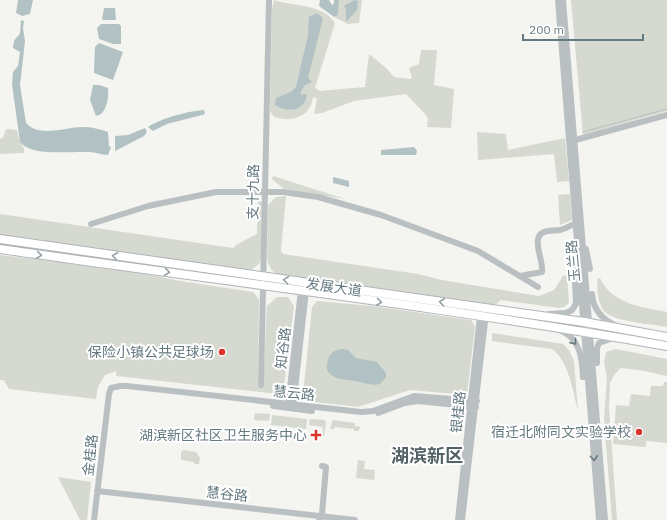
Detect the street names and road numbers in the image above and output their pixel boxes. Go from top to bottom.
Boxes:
street label: 支十九路 [244,164,262,220]
street label: 玉兰路 [562,239,584,283]
street label: 发展大道 [305,274,363,300]
street label: 知谷路 [272,326,294,370]
street label: 慧云路 [272,382,316,404]
street label: 银桂路 [447,390,469,434]
street label: 金桂路 [79,433,101,477]
street label: 慧谷路 [205,483,249,505]

